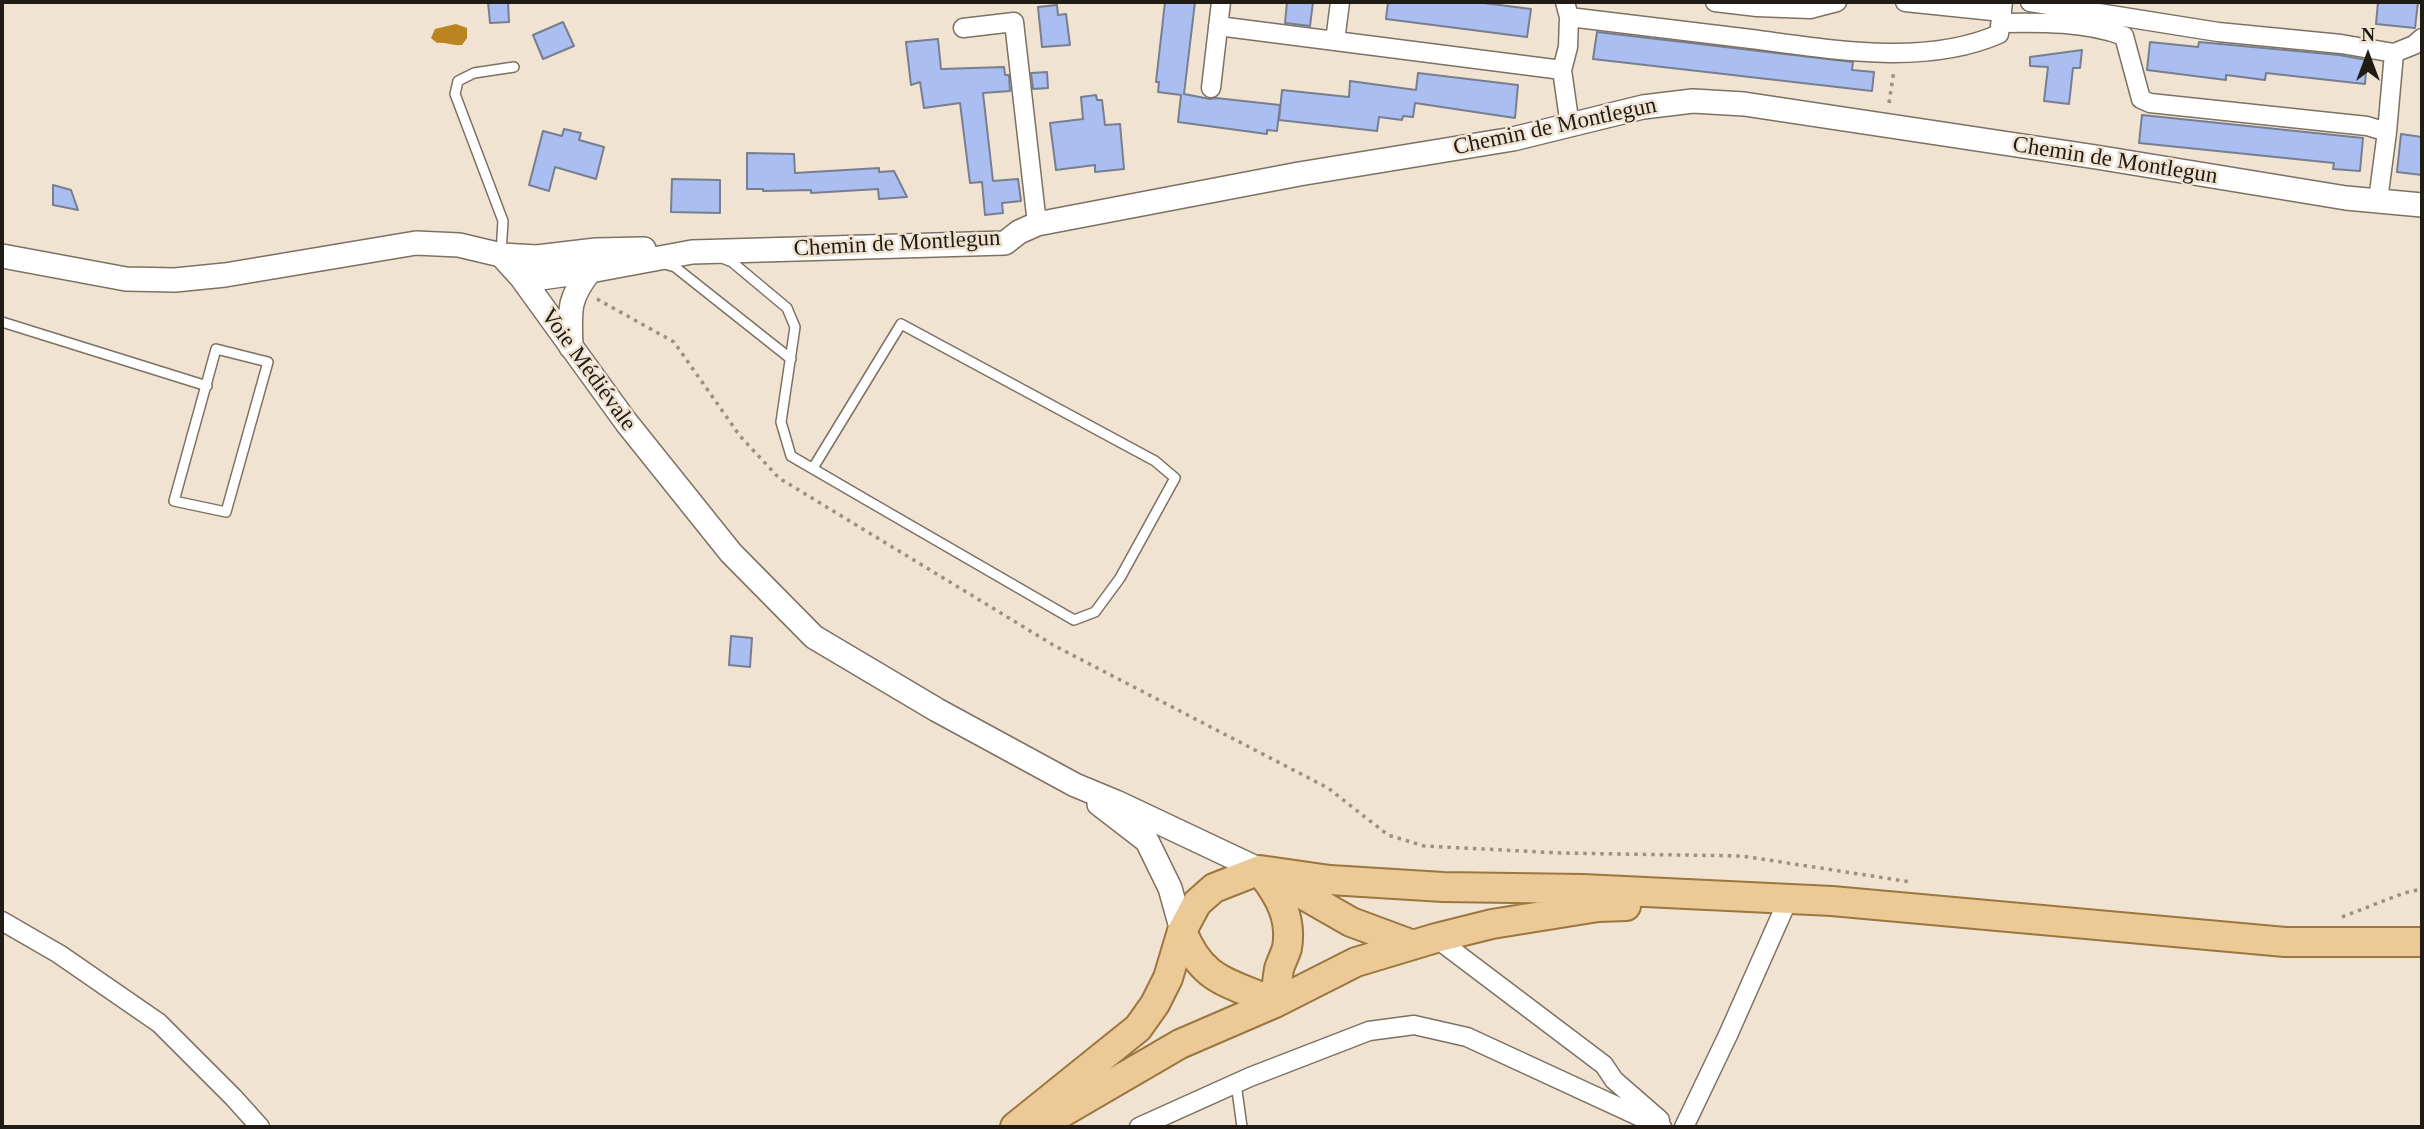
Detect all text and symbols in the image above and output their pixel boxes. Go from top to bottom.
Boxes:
north arrow [2333,21,2403,91]
text: N [2361,24,2375,45]
street label: Chemin de Montlegun [1451,92,1659,162]
street label: Chemin de Montlegun [2011,131,2219,191]
street label: Chemin de Montlegun [793,225,1001,263]
street label: Voie Médiévale [534,303,642,437]

